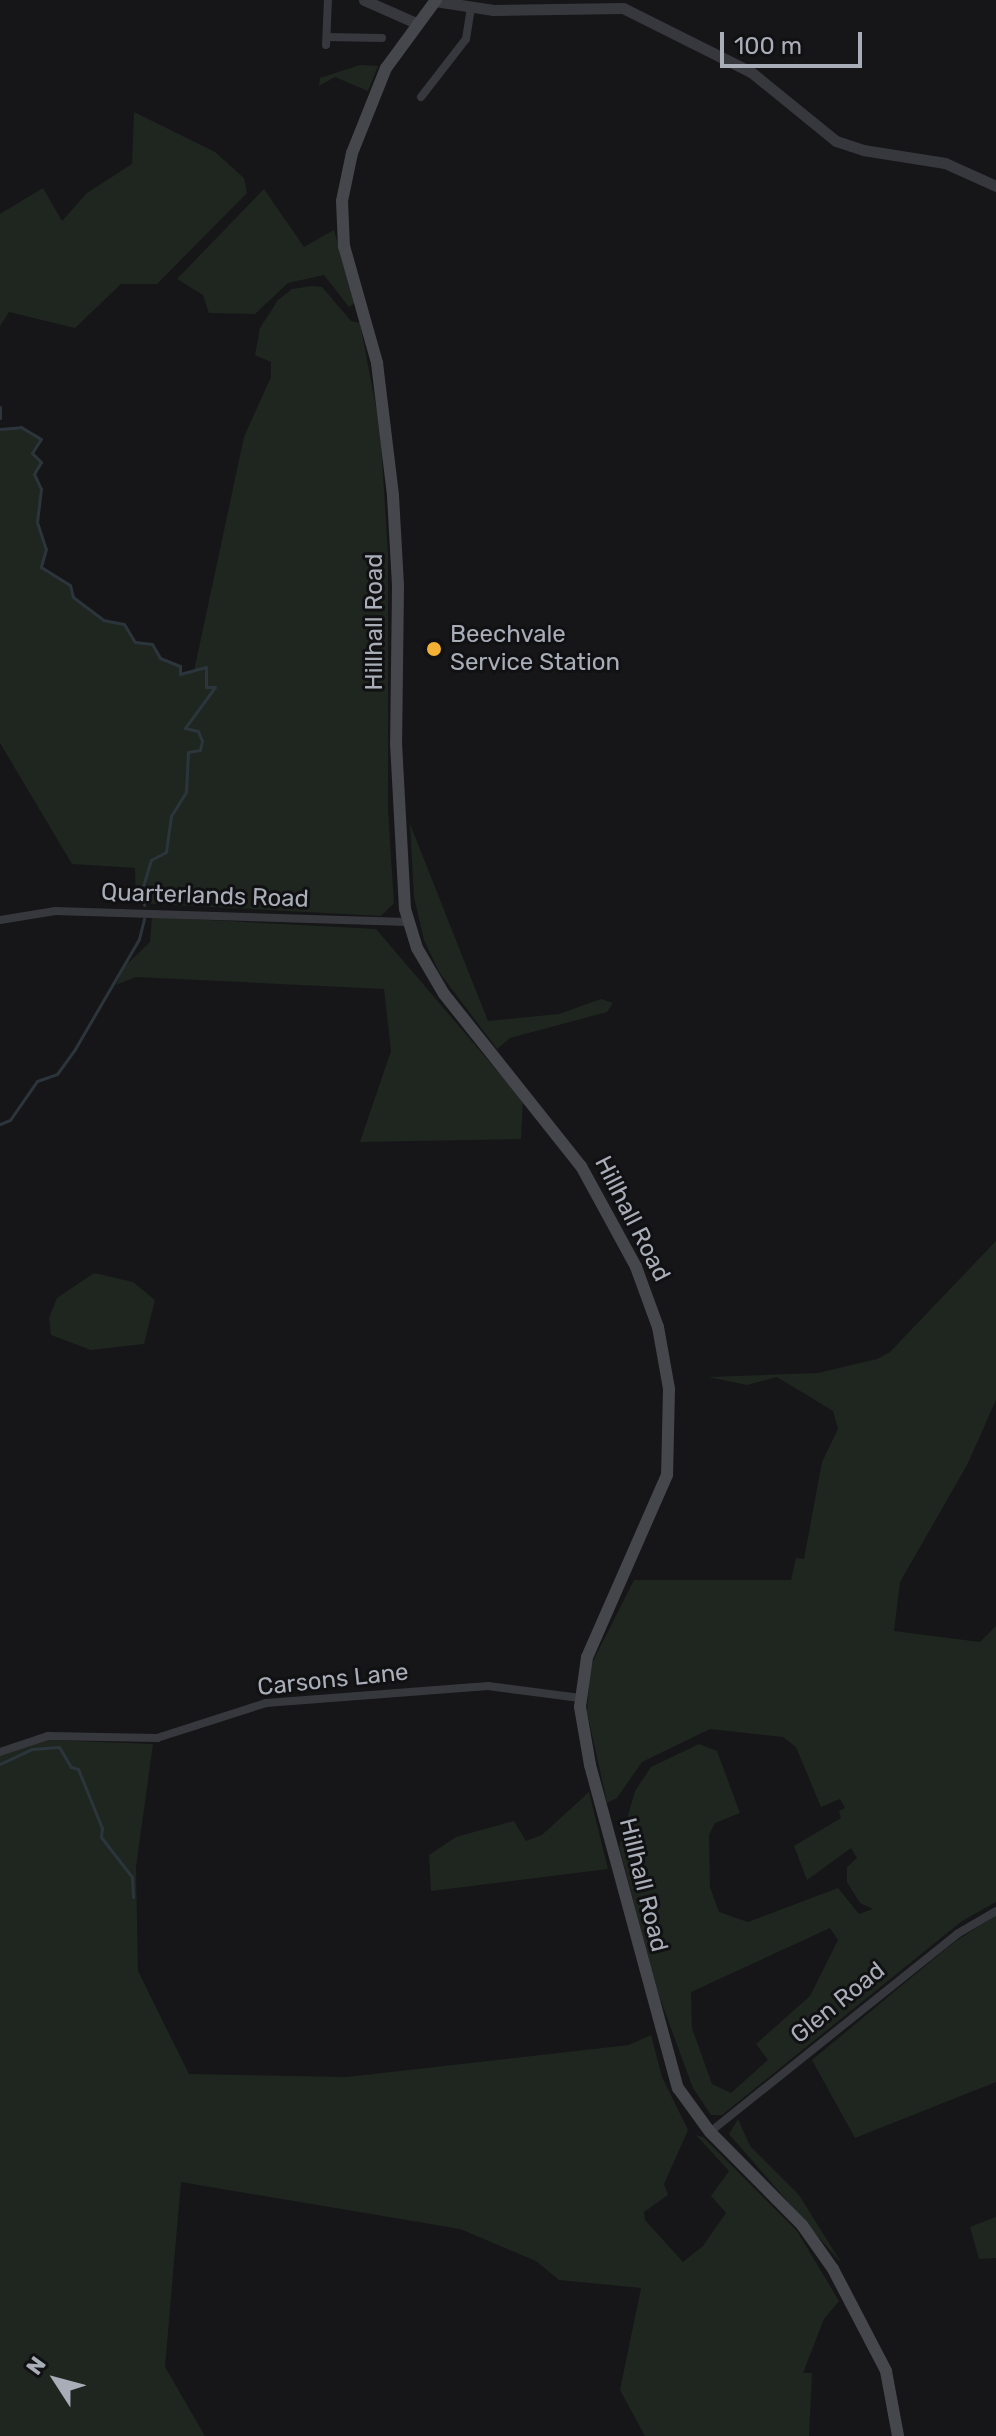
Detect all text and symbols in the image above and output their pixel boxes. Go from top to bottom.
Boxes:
scale bar [724,16,866,66]
text: 100 m [734,32,802,60]
street label: Hillhall Road [361,554,389,690]
place label: Beechvale Service Station [450,621,620,677]
marker: Beechvale Service Station [425,640,443,658]
street label: Quarterlands Road [101,878,309,914]
street label: Hillhall Road [588,1151,676,1287]
street label: Carsons Lane [256,1658,410,1702]
street label: Hillhall Road [612,1815,674,1955]
street label: Glen Road [785,1956,891,2050]
north arrow [16,2340,96,2420]
text: N [21,2351,52,2380]

